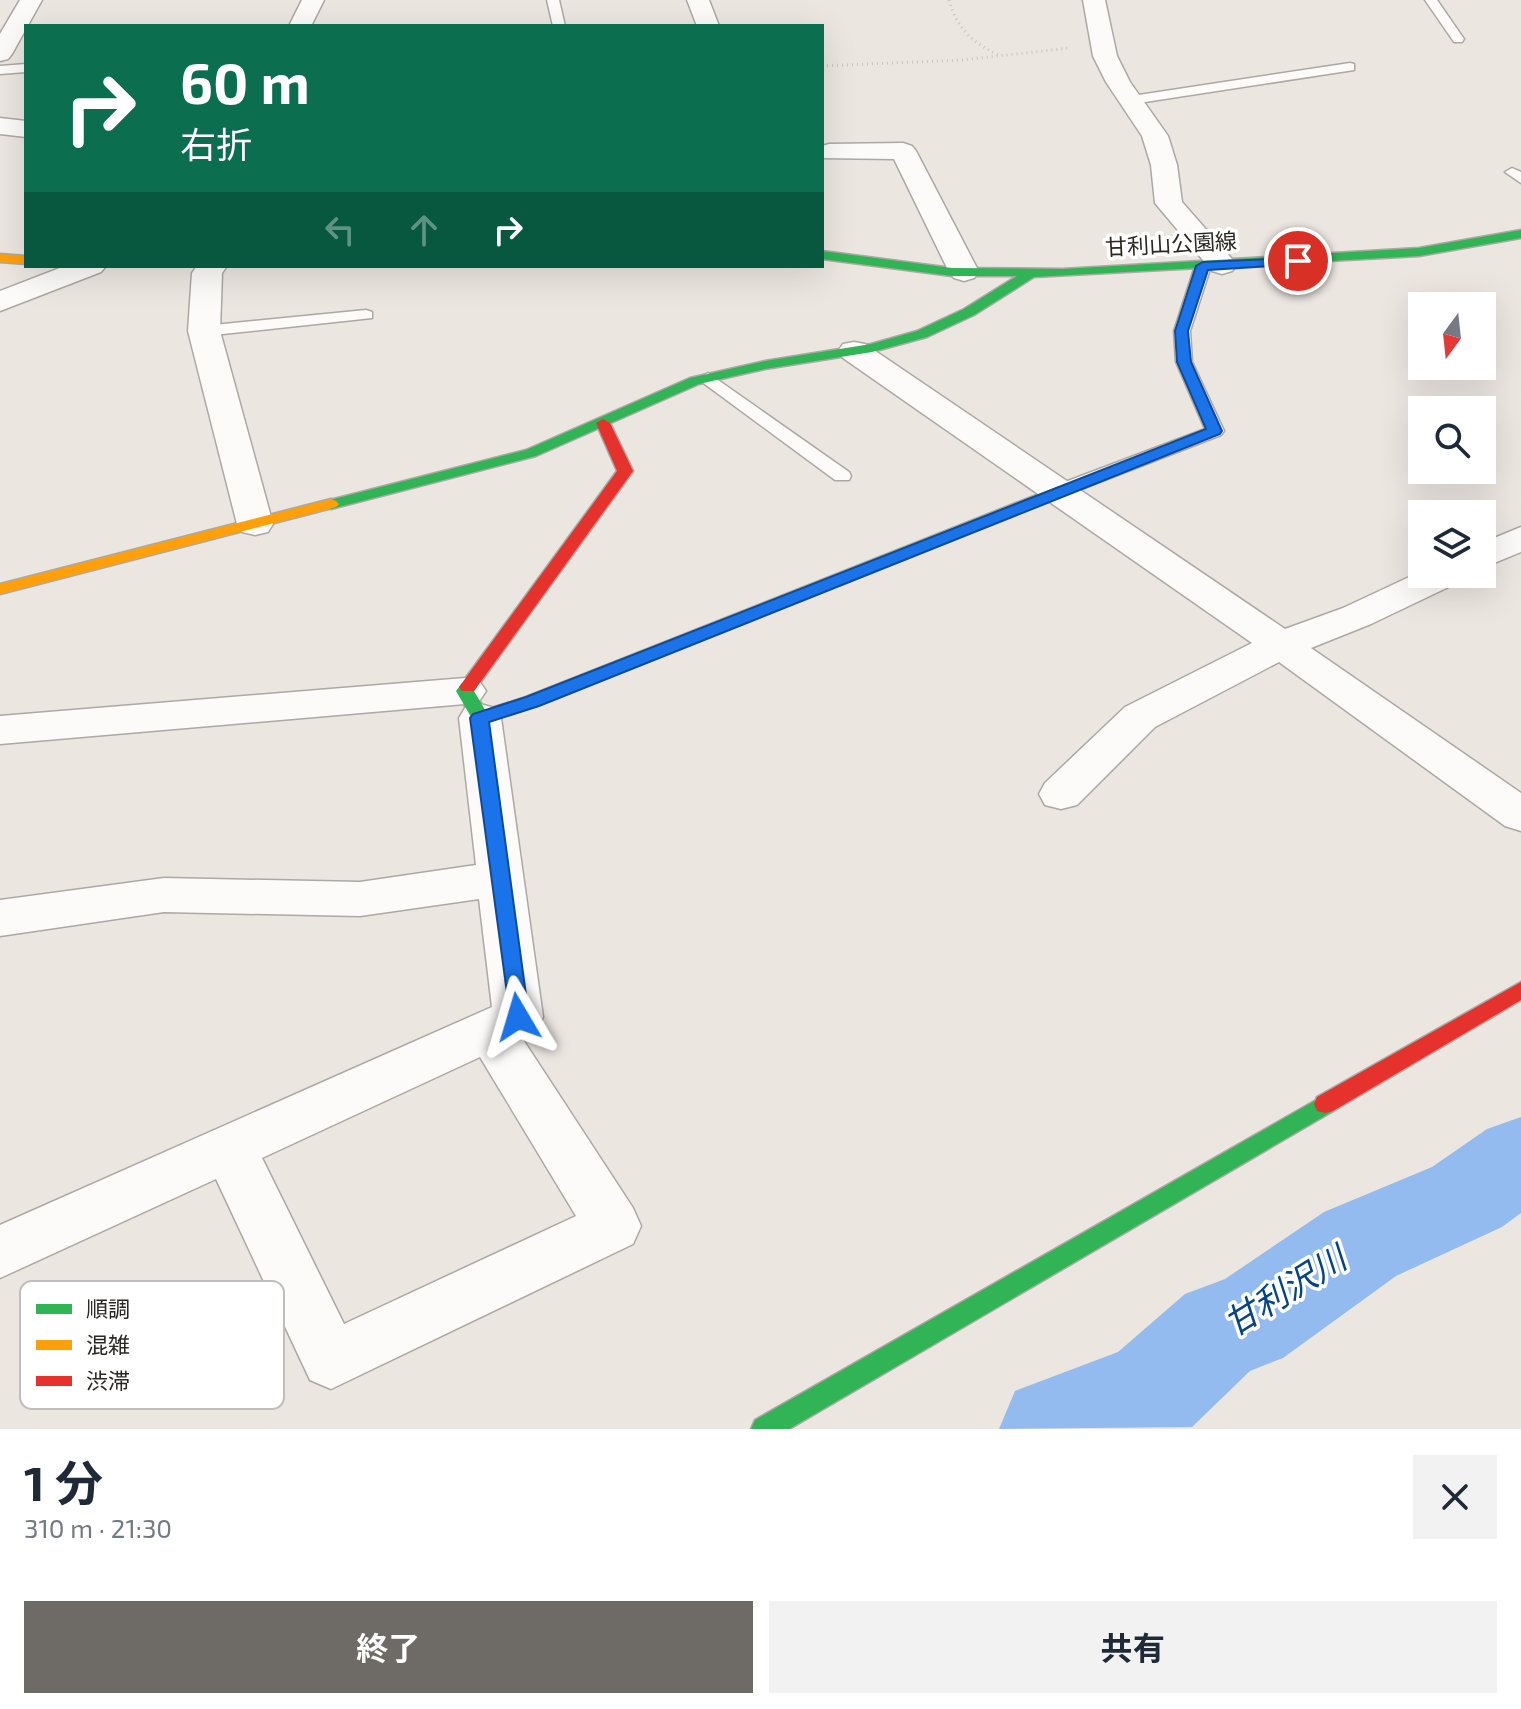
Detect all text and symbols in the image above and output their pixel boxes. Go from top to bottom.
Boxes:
text: 60 m [180,48,310,115]
icon: right [48,56,152,160]
text: 右折 [180,122,252,165]
icon: left [318,208,362,252]
icon: ahead [402,208,446,252]
icon: right [486,208,530,252]
street label: 甘利山公園線 [1104,227,1238,259]
pin [1264,227,1332,295]
icon: arrive [1276,239,1320,283]
north arrow [1408,292,1496,380]
map controls [1408,292,1496,588]
button: search [1408,396,1496,484]
button: layers [1408,500,1496,588]
position arrow [476,975,560,1059]
water label: 甘利沢川 [1216,1235,1355,1343]
legend [20,1281,284,1409]
text: 順調 [86,1295,130,1321]
text: 混雑 [86,1331,130,1357]
text: 渋滞 [86,1367,130,1393]
text: 1 分 [24,1453,103,1511]
button: close [1413,1455,1497,1539]
text: 310 m · 21:30 [24,1512,172,1543]
button: 終了 [24,1601,753,1693]
button: 共有 [769,1601,1497,1693]

